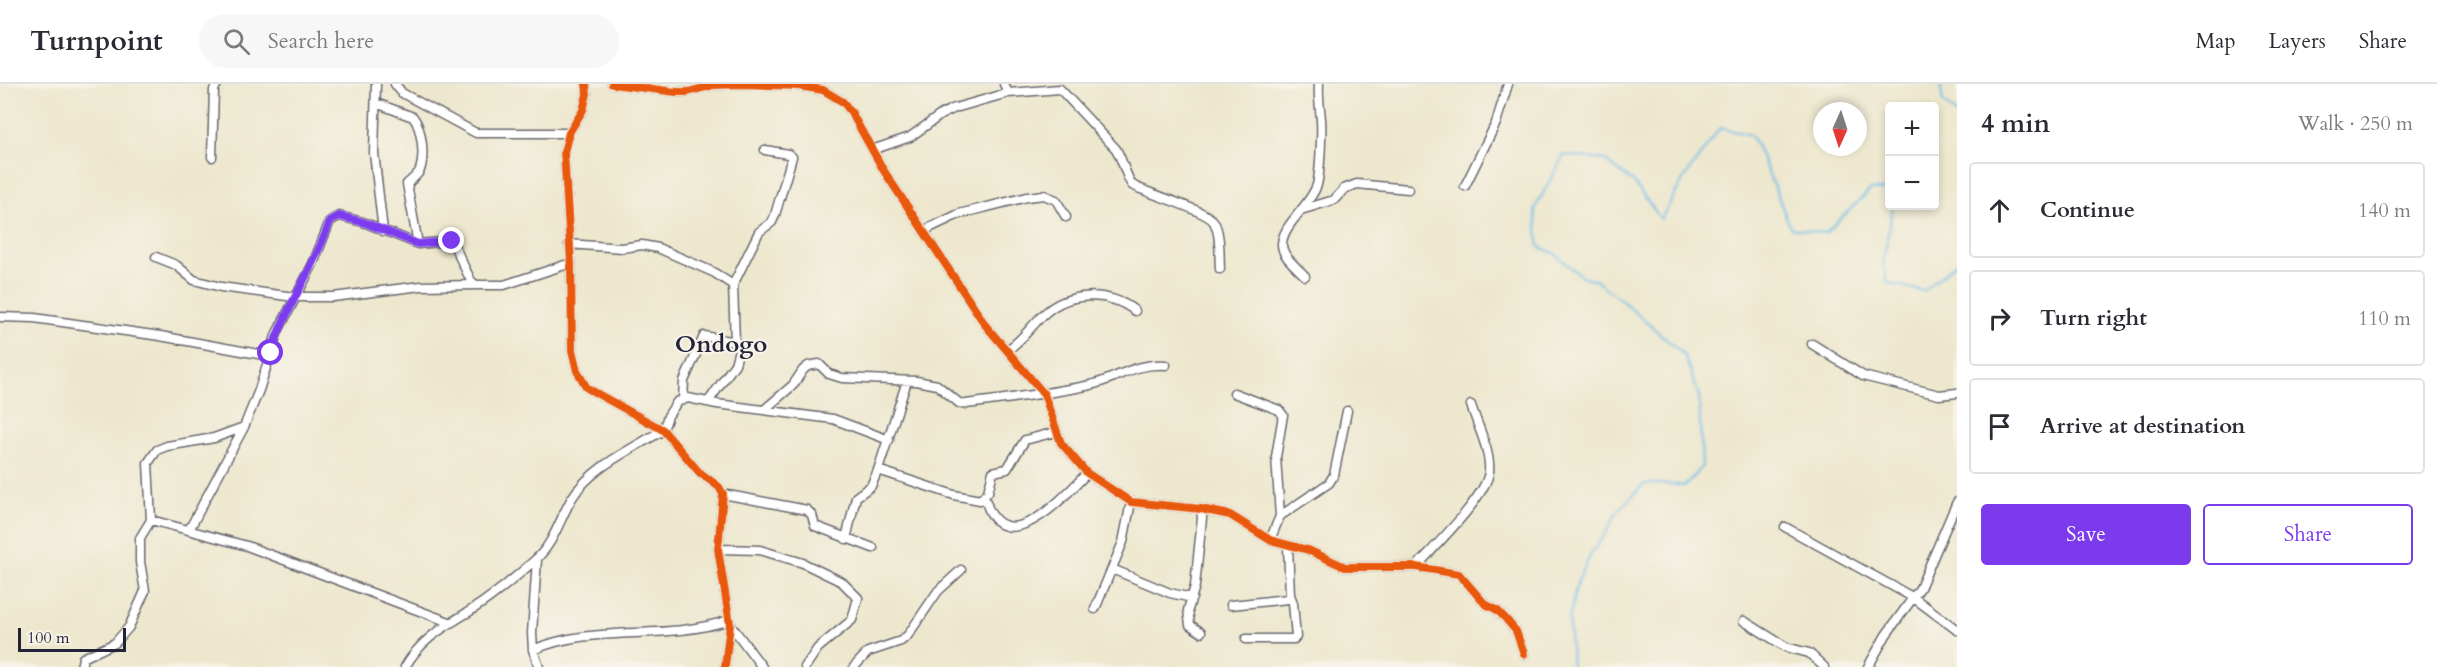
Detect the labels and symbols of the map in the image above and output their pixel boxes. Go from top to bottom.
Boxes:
north arrow [1813,102,1867,156]
route end [438,227,464,253]
district label: Ondogo [675,328,767,361]
route start [257,339,283,365]
scale bar [18,625,126,652]

